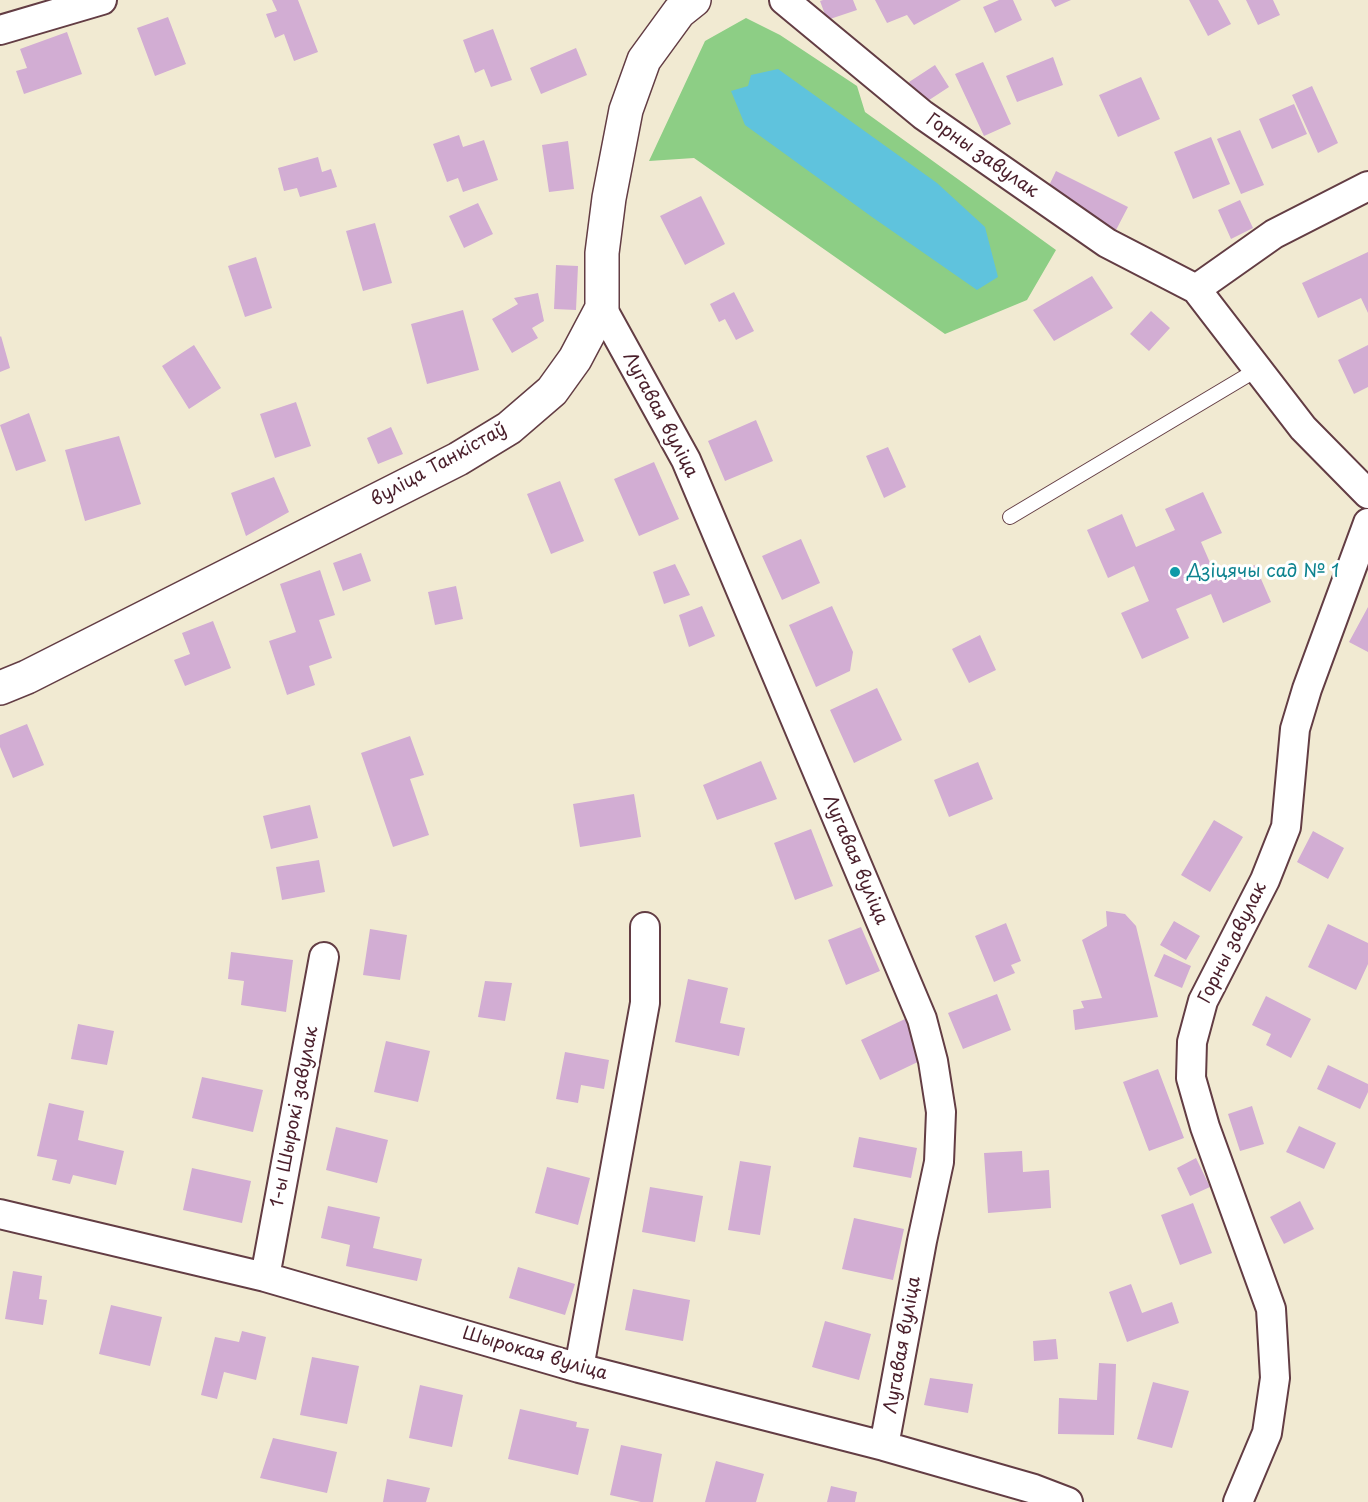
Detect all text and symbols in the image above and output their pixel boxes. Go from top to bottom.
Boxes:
street label: Горны завулак [922,109,1042,203]
street label: Лугавая вуліца [618,349,702,481]
street label: вуліца Танкістаў [367,419,511,511]
place label: Дзіцячы сад № 1 [1187,561,1339,583]
marker: Дзіцячы сад № 1 [1168,565,1182,579]
street label: Лугавая вуліца [818,792,892,928]
street label: Горны завулак [1194,879,1272,1007]
street label: 1-ы Шырокі завулак [267,1025,323,1209]
street label: Лугавая вуліца [880,1275,926,1415]
street label: Шырокая вуліца [460,1323,610,1385]

